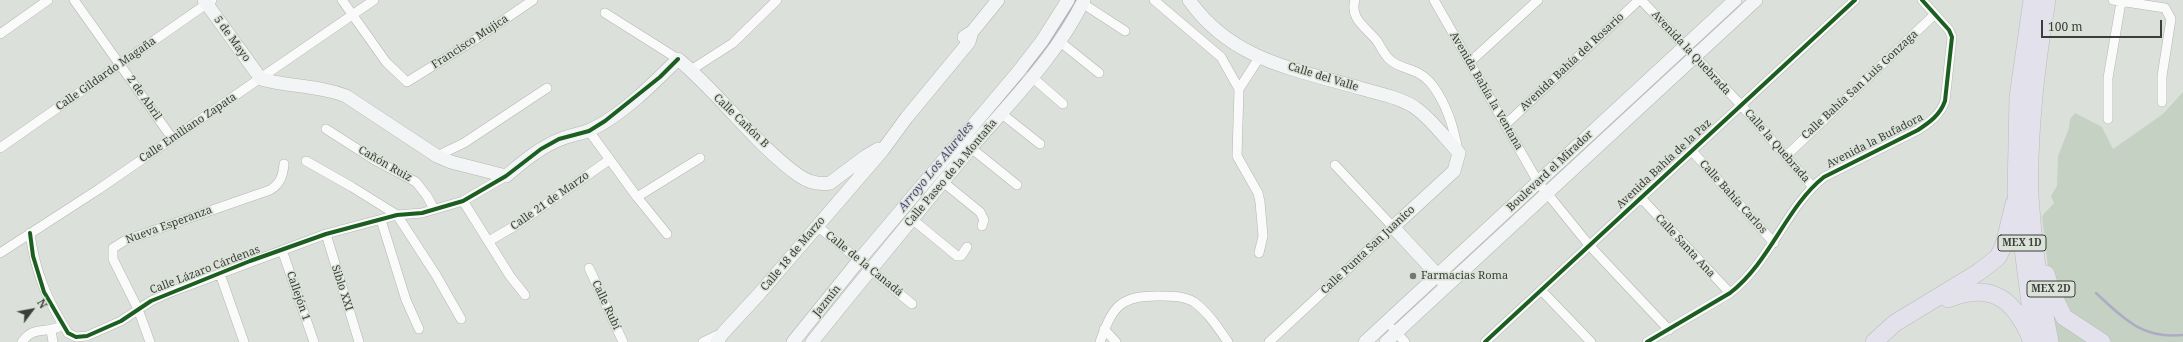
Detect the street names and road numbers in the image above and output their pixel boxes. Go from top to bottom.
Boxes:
street label: Avenida la Quebrada [1649,8,1733,98]
street label: Avenida Bahía del Rosario [1517,10,1627,114]
street label: Francisco Mujica [429,12,511,72]
street label: 5 de Mayo [211,14,253,64]
street label: Calle Bahía San Luis Gonzaga [1799,28,1921,142]
street label: Avenida Bahía la Ventana [1447,30,1525,152]
street label: Calle Gildardo Magaña [53,34,159,114]
street label: Calle del Valle [1286,60,1360,94]
street label: 2 de Abril [124,73,164,123]
street label: Calle Emiliano Zapata [137,91,239,165]
street label: Calle Cañón B [711,91,771,151]
street label: Calle la Quebrada [1742,107,1812,185]
street label: Avenida la Bufadora [1824,111,1926,171]
street label: Calle Paseo de la Montaña [902,116,1000,230]
street label: Avenida Bahía de la Paz [1614,117,1714,211]
street label: Boulevard el Mirador [1504,128,1596,214]
street label: Cañón Ruiz [356,143,414,185]
street label: Calle Bahía Carlos [1697,158,1769,236]
street label: Calle 21 de Marzo [508,169,592,233]
street label: Nueva Esperanza [124,203,214,247]
street label: Calle Punta San Juanico [1318,203,1418,297]
street label: Calle Santa Ana [1652,212,1718,280]
street label: Calle 18 de Marzo [758,214,828,294]
street label: Calle de la Canadá [823,229,905,299]
road number: MEX 1D [1998,235,2046,251]
street label: Calle Lázaro Cárdenas [148,243,262,297]
street label: Siblo XXI [328,263,356,313]
street label: Callejón 1 [283,270,313,322]
street label: Calle Rubí [589,278,623,332]
road number: MEX 2D [2027,281,2075,297]
street label: Jazmín [810,283,844,319]

